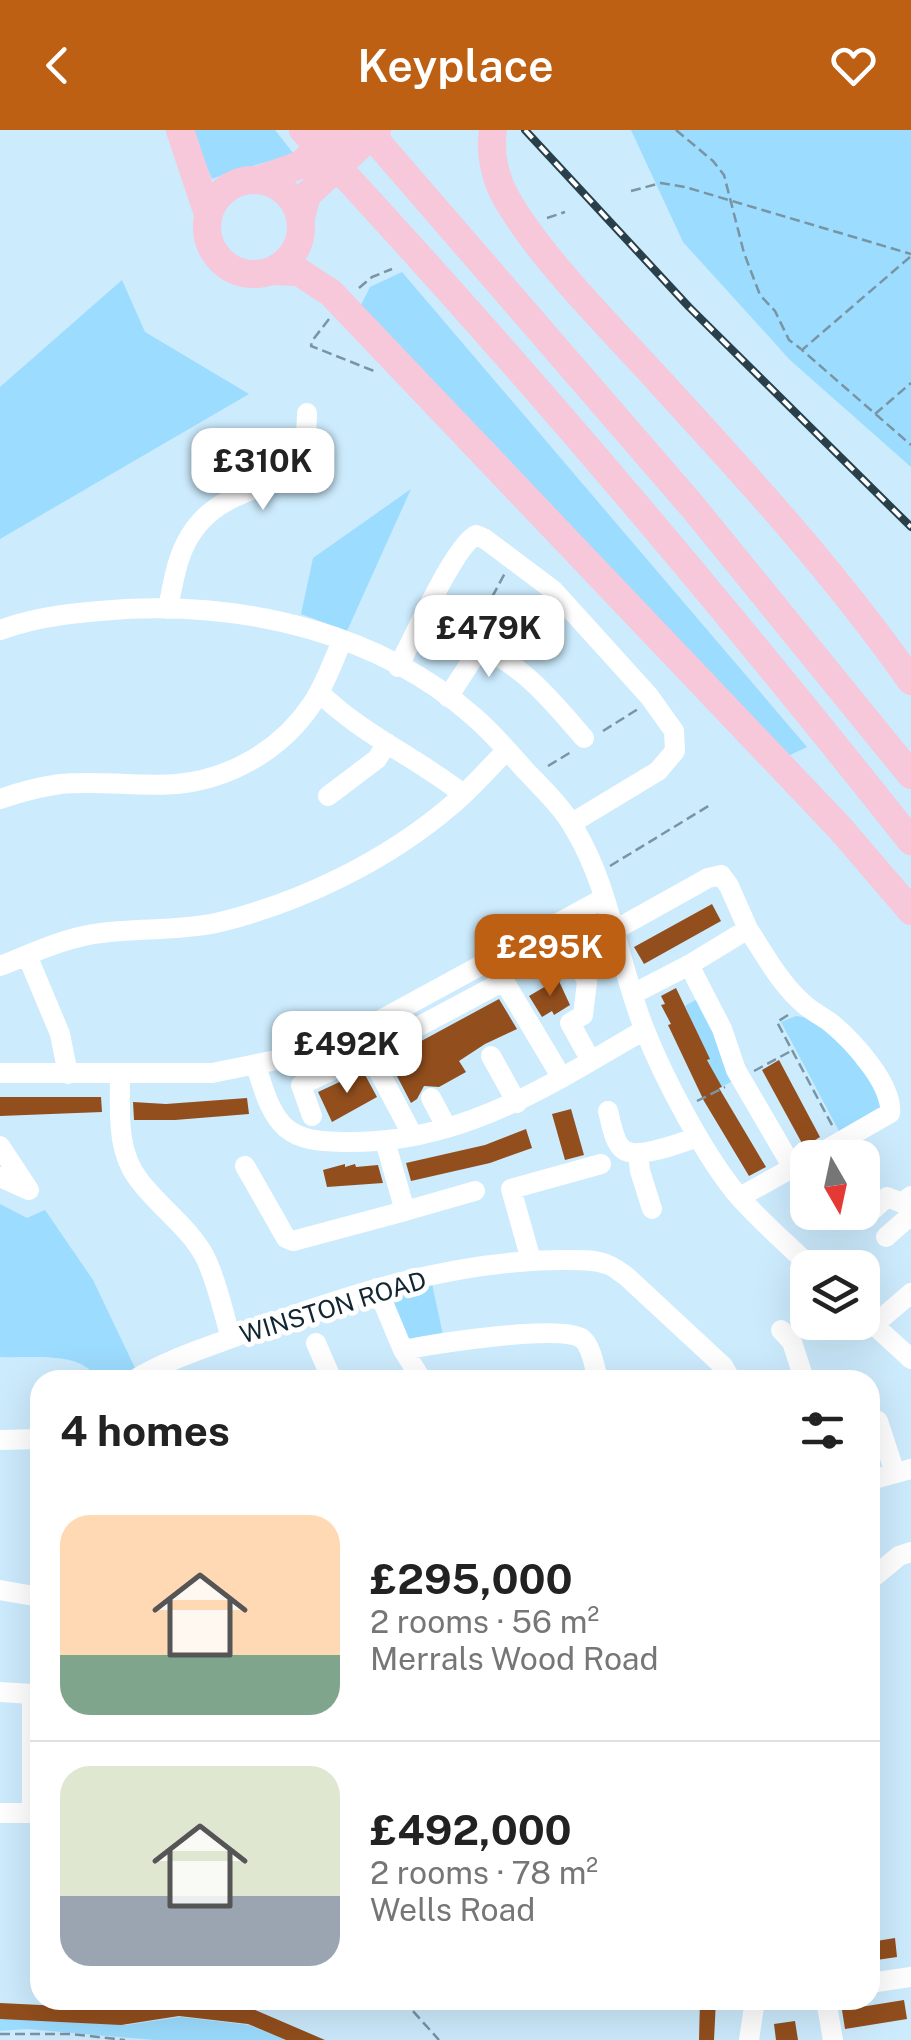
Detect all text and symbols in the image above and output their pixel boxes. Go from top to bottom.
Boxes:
icon: back [30,38,85,93]
icon: heart [826,38,881,93]
text: Keyplace [357,39,554,92]
pin: £310K [193,428,333,513]
text: £310K [213,442,313,479]
pin: £479K [419,595,559,680]
text: £479K [436,609,542,646]
pin: £295K [480,914,620,999]
text: £295K [497,928,603,965]
pin: £492K [277,1011,417,1096]
text: £492K [294,1025,400,1062]
north arrow [790,1140,880,1230]
map controls [790,1140,880,1340]
button: layers [790,1250,880,1340]
street label: WINSTON ROAD [236,1264,430,1350]
icon: filters [795,1403,850,1458]
text: 4 homes [60,1406,230,1455]
text: £295,000 [370,1554,573,1603]
icon: home [140,1555,260,1675]
text: 2 rooms · 56 m² [370,1603,599,1640]
text: Merrals Wood Road [370,1640,659,1677]
text: £492,000 [370,1805,572,1854]
icon: home [140,1806,260,1926]
text: 2 rooms · 78 m² [370,1854,598,1891]
text: Wells Road [370,1891,535,1928]

